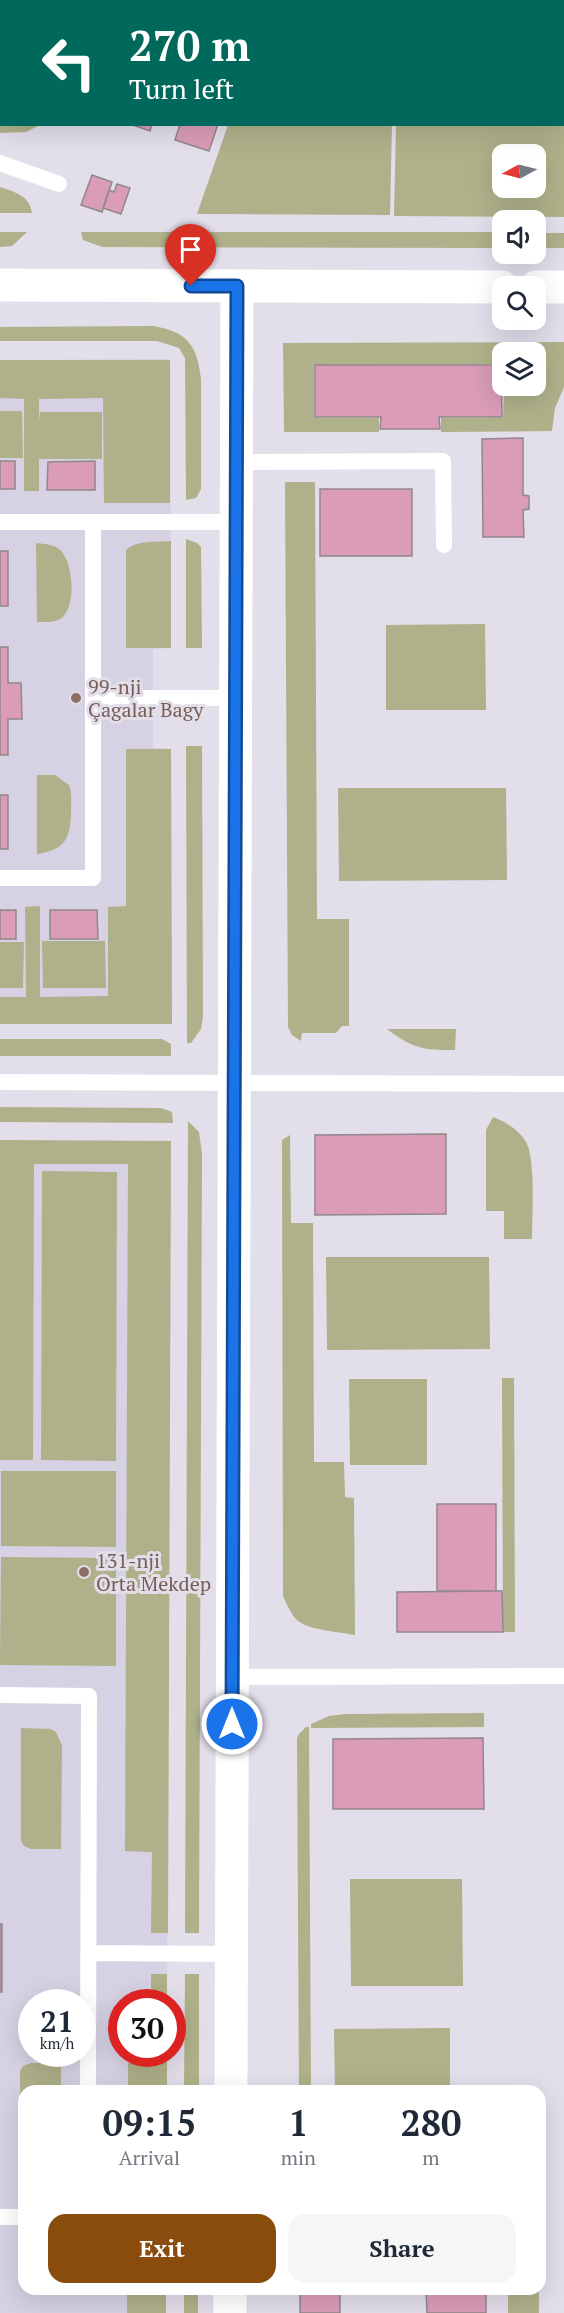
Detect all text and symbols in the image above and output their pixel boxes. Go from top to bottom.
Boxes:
text: 270 m [129,17,250,73]
icon: left [30,24,108,102]
text: Turn left [129,71,234,107]
north arrow [492,144,546,198]
map controls [492,144,546,396]
button: sound [492,210,546,264]
pin [165,224,216,286]
icon: arrive [174,233,207,266]
button: search [492,276,546,330]
button: layers [492,342,546,396]
place label: 99-nji Çagalar Bagy [88,673,204,723]
marker: 99-nji Çagalar Bagy [69,691,83,705]
place label: 131-nji Orta Mekdep [96,1547,211,1597]
marker: 131-nji Orta Mekdep [77,1565,91,1579]
position arrow [200,1692,264,1756]
speed limit sign: 30 [108,1989,186,2067]
text: 21 [40,2001,74,2041]
text: km/h [40,2033,74,2053]
text: 09:15 [103,2099,196,2146]
text: 1 [288,2099,309,2146]
text: 280 [400,2099,461,2146]
text: Arrival [119,2144,180,2171]
text: min [281,2144,316,2171]
text: m [422,2144,440,2171]
button: Exit [48,2214,276,2283]
button: Share [288,2214,516,2283]

